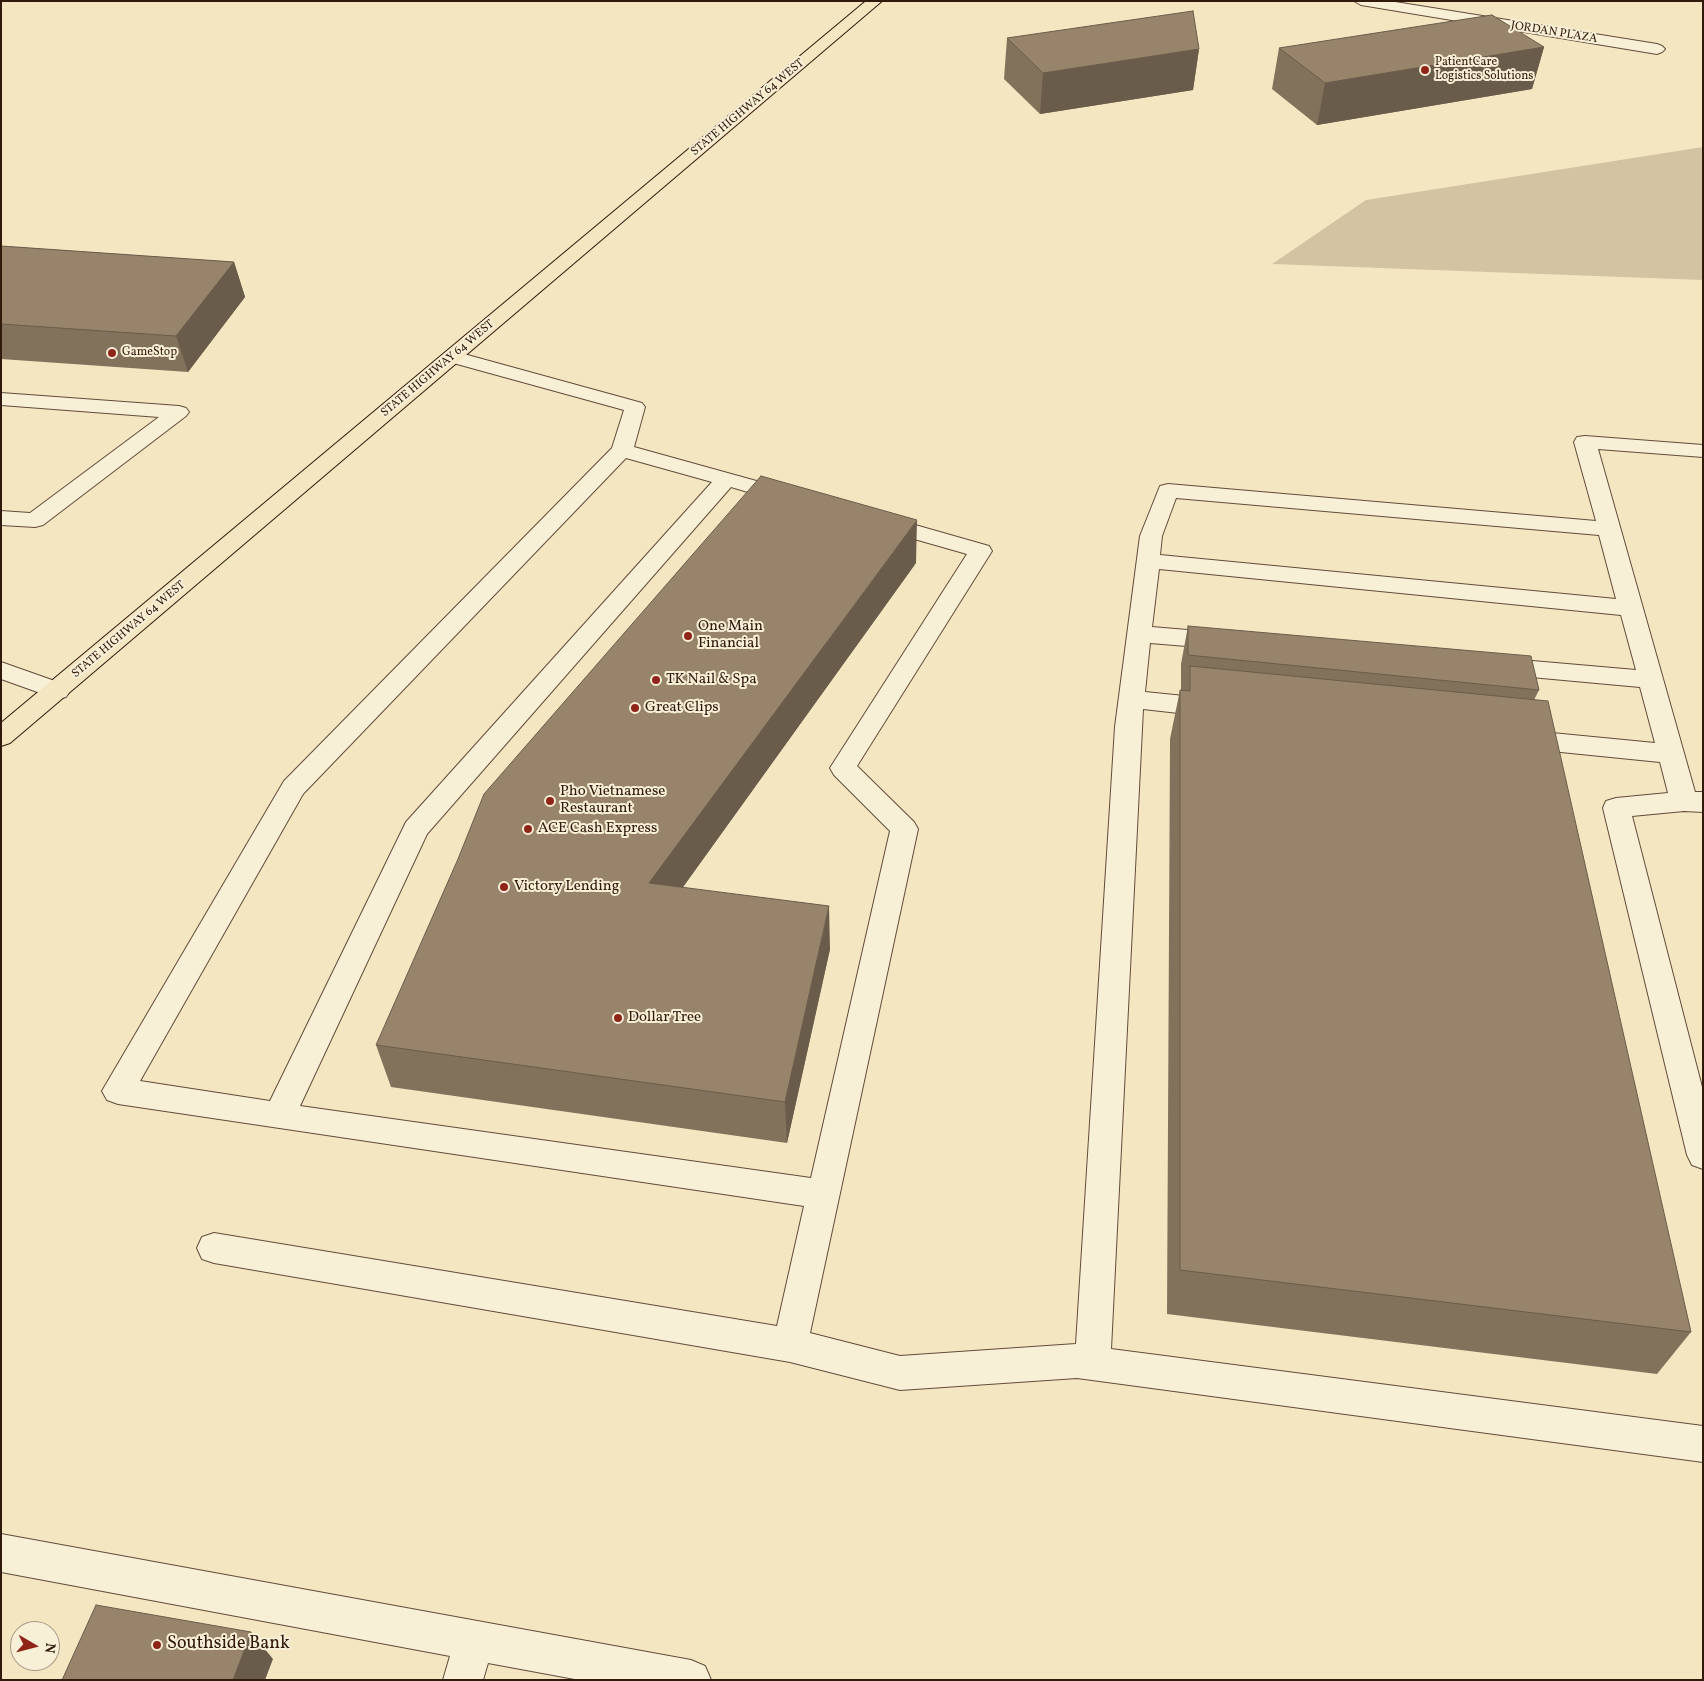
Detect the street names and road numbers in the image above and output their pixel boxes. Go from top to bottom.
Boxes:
street label: JORDAN PLAZA [1510,19,1598,47]
street label: STATE HIGHWAY 64 WEST [688,56,808,160]
street label: STATE HIGHWAY 64 WEST [378,317,498,421]
street label: STATE HIGHWAY 64 WEST [69,578,189,682]

